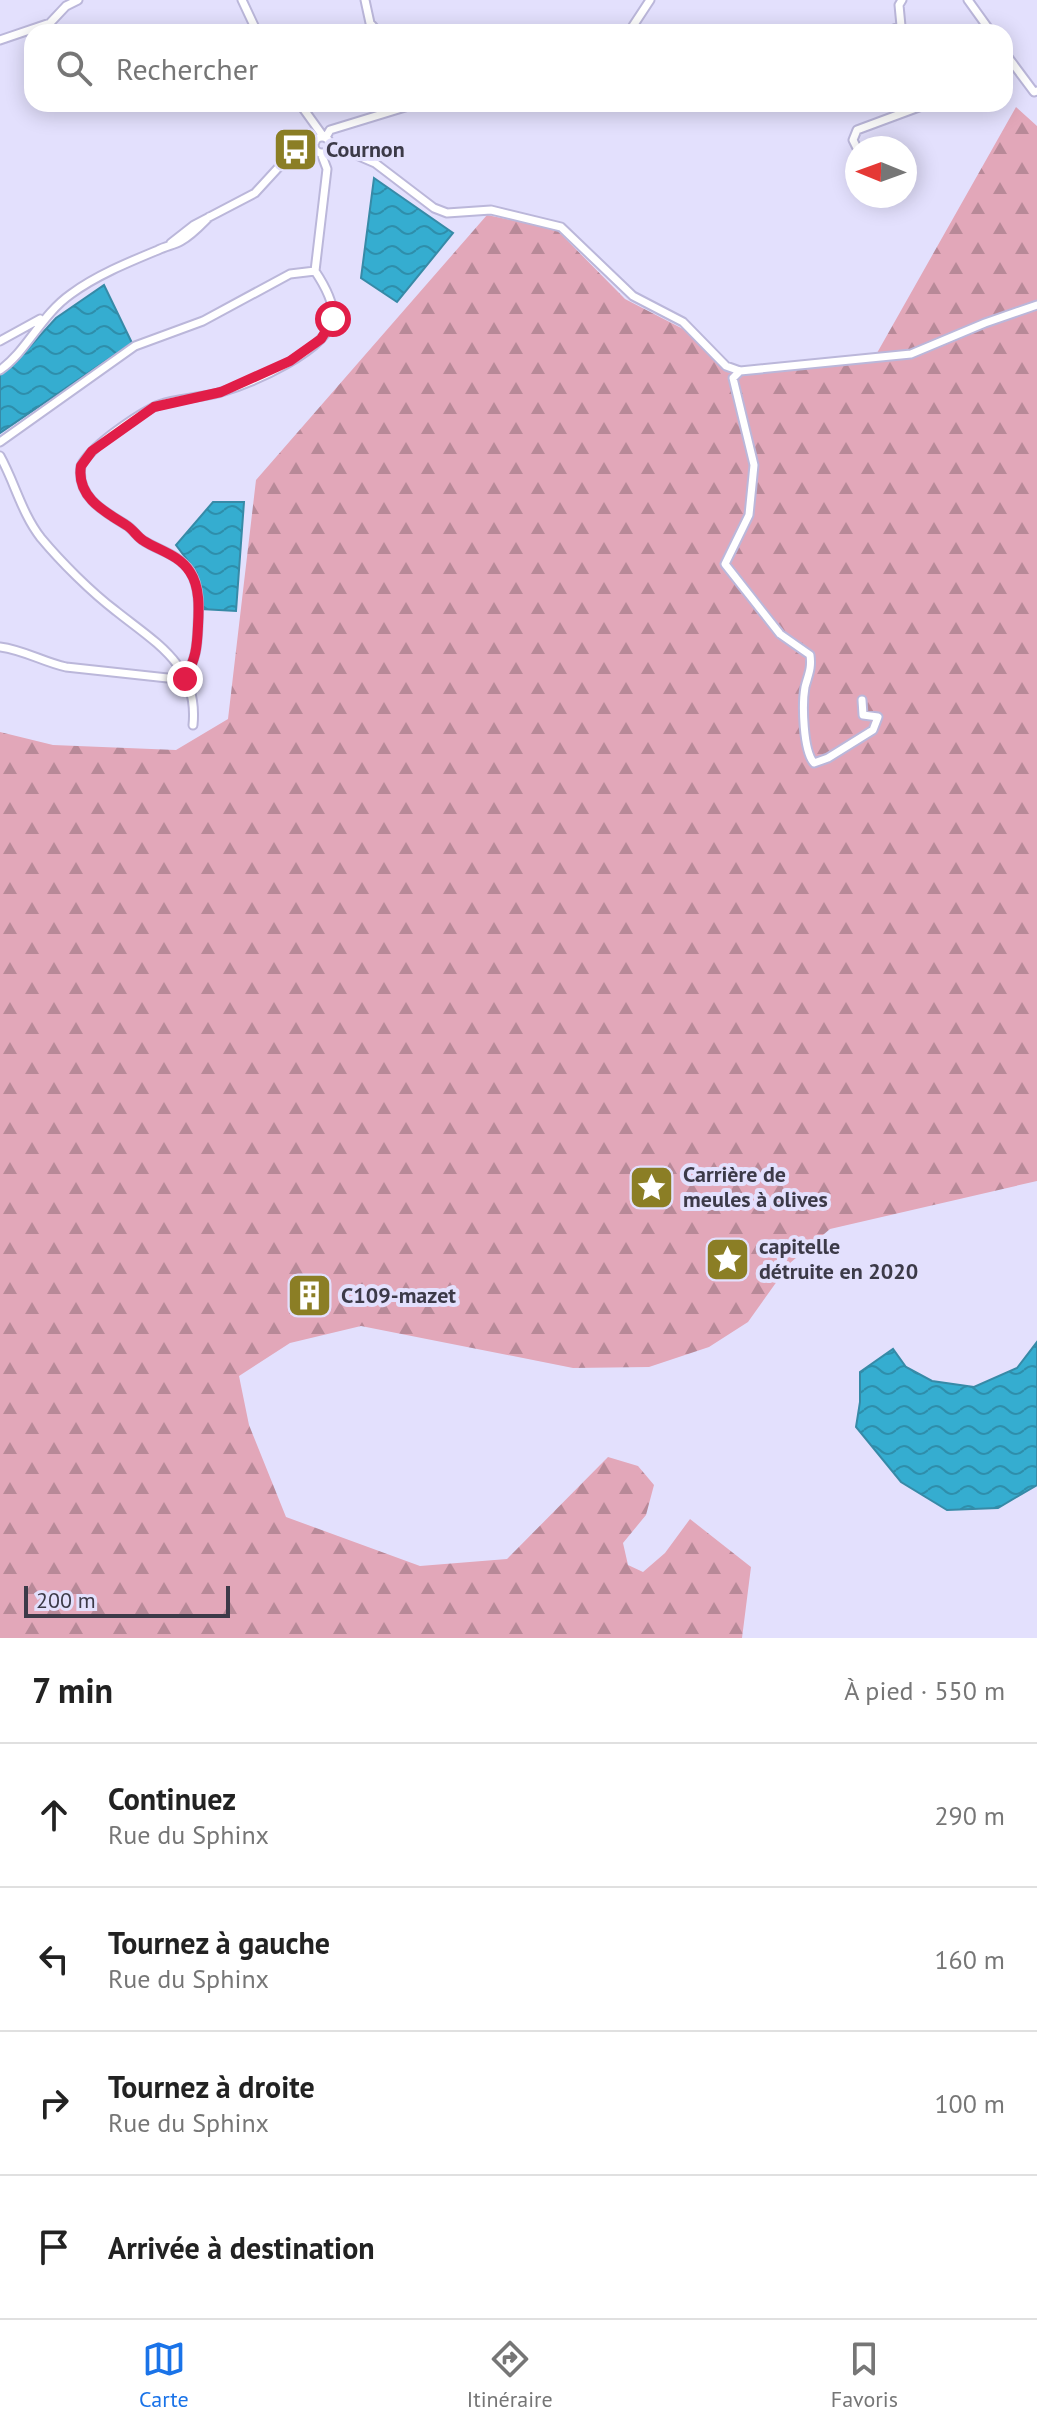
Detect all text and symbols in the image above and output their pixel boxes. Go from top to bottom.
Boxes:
search box [24,24,1013,112]
icon: search [52,46,96,90]
text: Rechercher [116,49,258,88]
bus stop icon: Cournon [271,125,319,173]
place label: Cournon [326,135,405,163]
north arrow [845,136,917,208]
route start [315,301,351,337]
route end [167,661,203,697]
place label: Carrière de meules à olives [683,1160,828,1213]
place icon: Carrière de meules à olives [628,1163,676,1211]
place label: capitelle détruite en 2020 [759,1232,918,1285]
place icon: capitelle détruite en 2020 [704,1235,752,1283]
building icon: C109-mazet [286,1271,334,1319]
place label: C109-mazet [341,1281,456,1309]
scale bar [24,1582,230,1618]
text: 200 m [36,1586,96,1614]
text: 7 min [32,1668,113,1712]
text: À pied · 550 m [844,1674,1005,1707]
text: Continuez [108,1779,236,1818]
icon: ahead [32,1793,76,1837]
text: 290 m [934,1799,1005,1832]
text: Rue du Sphinx [108,1818,269,1851]
text: Tournez à gauche [108,1923,330,1962]
icon: left [32,1937,76,1981]
text: 160 m [934,1943,1005,1976]
text: Rue du Sphinx [108,1962,269,1995]
text: Tournez à droite [108,2067,315,2106]
icon: right [32,2081,76,2125]
text: 100 m [934,2087,1005,2120]
text: Rue du Sphinx [108,2106,269,2139]
icon: arrive [32,2225,76,2269]
text: Arrivée à destination [108,2228,375,2267]
tab: Carte [139,2337,189,2413]
tab: Itinéraire [467,2337,553,2413]
tab: Favoris [831,2337,898,2413]

